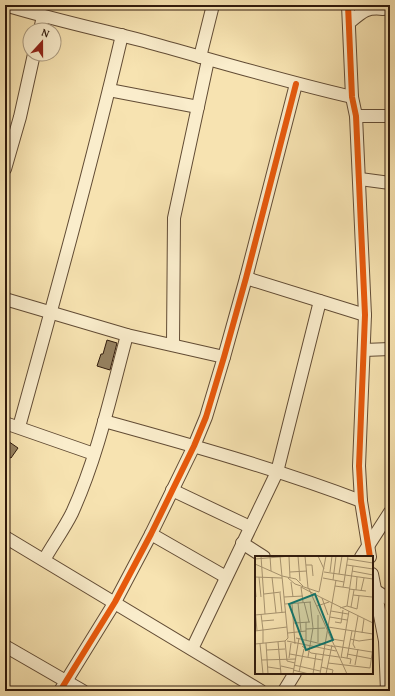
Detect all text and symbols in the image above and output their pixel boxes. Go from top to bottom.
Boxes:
north arrow [22,22,62,62]
text: N [39,24,52,42]
inset map [255,556,373,674]

